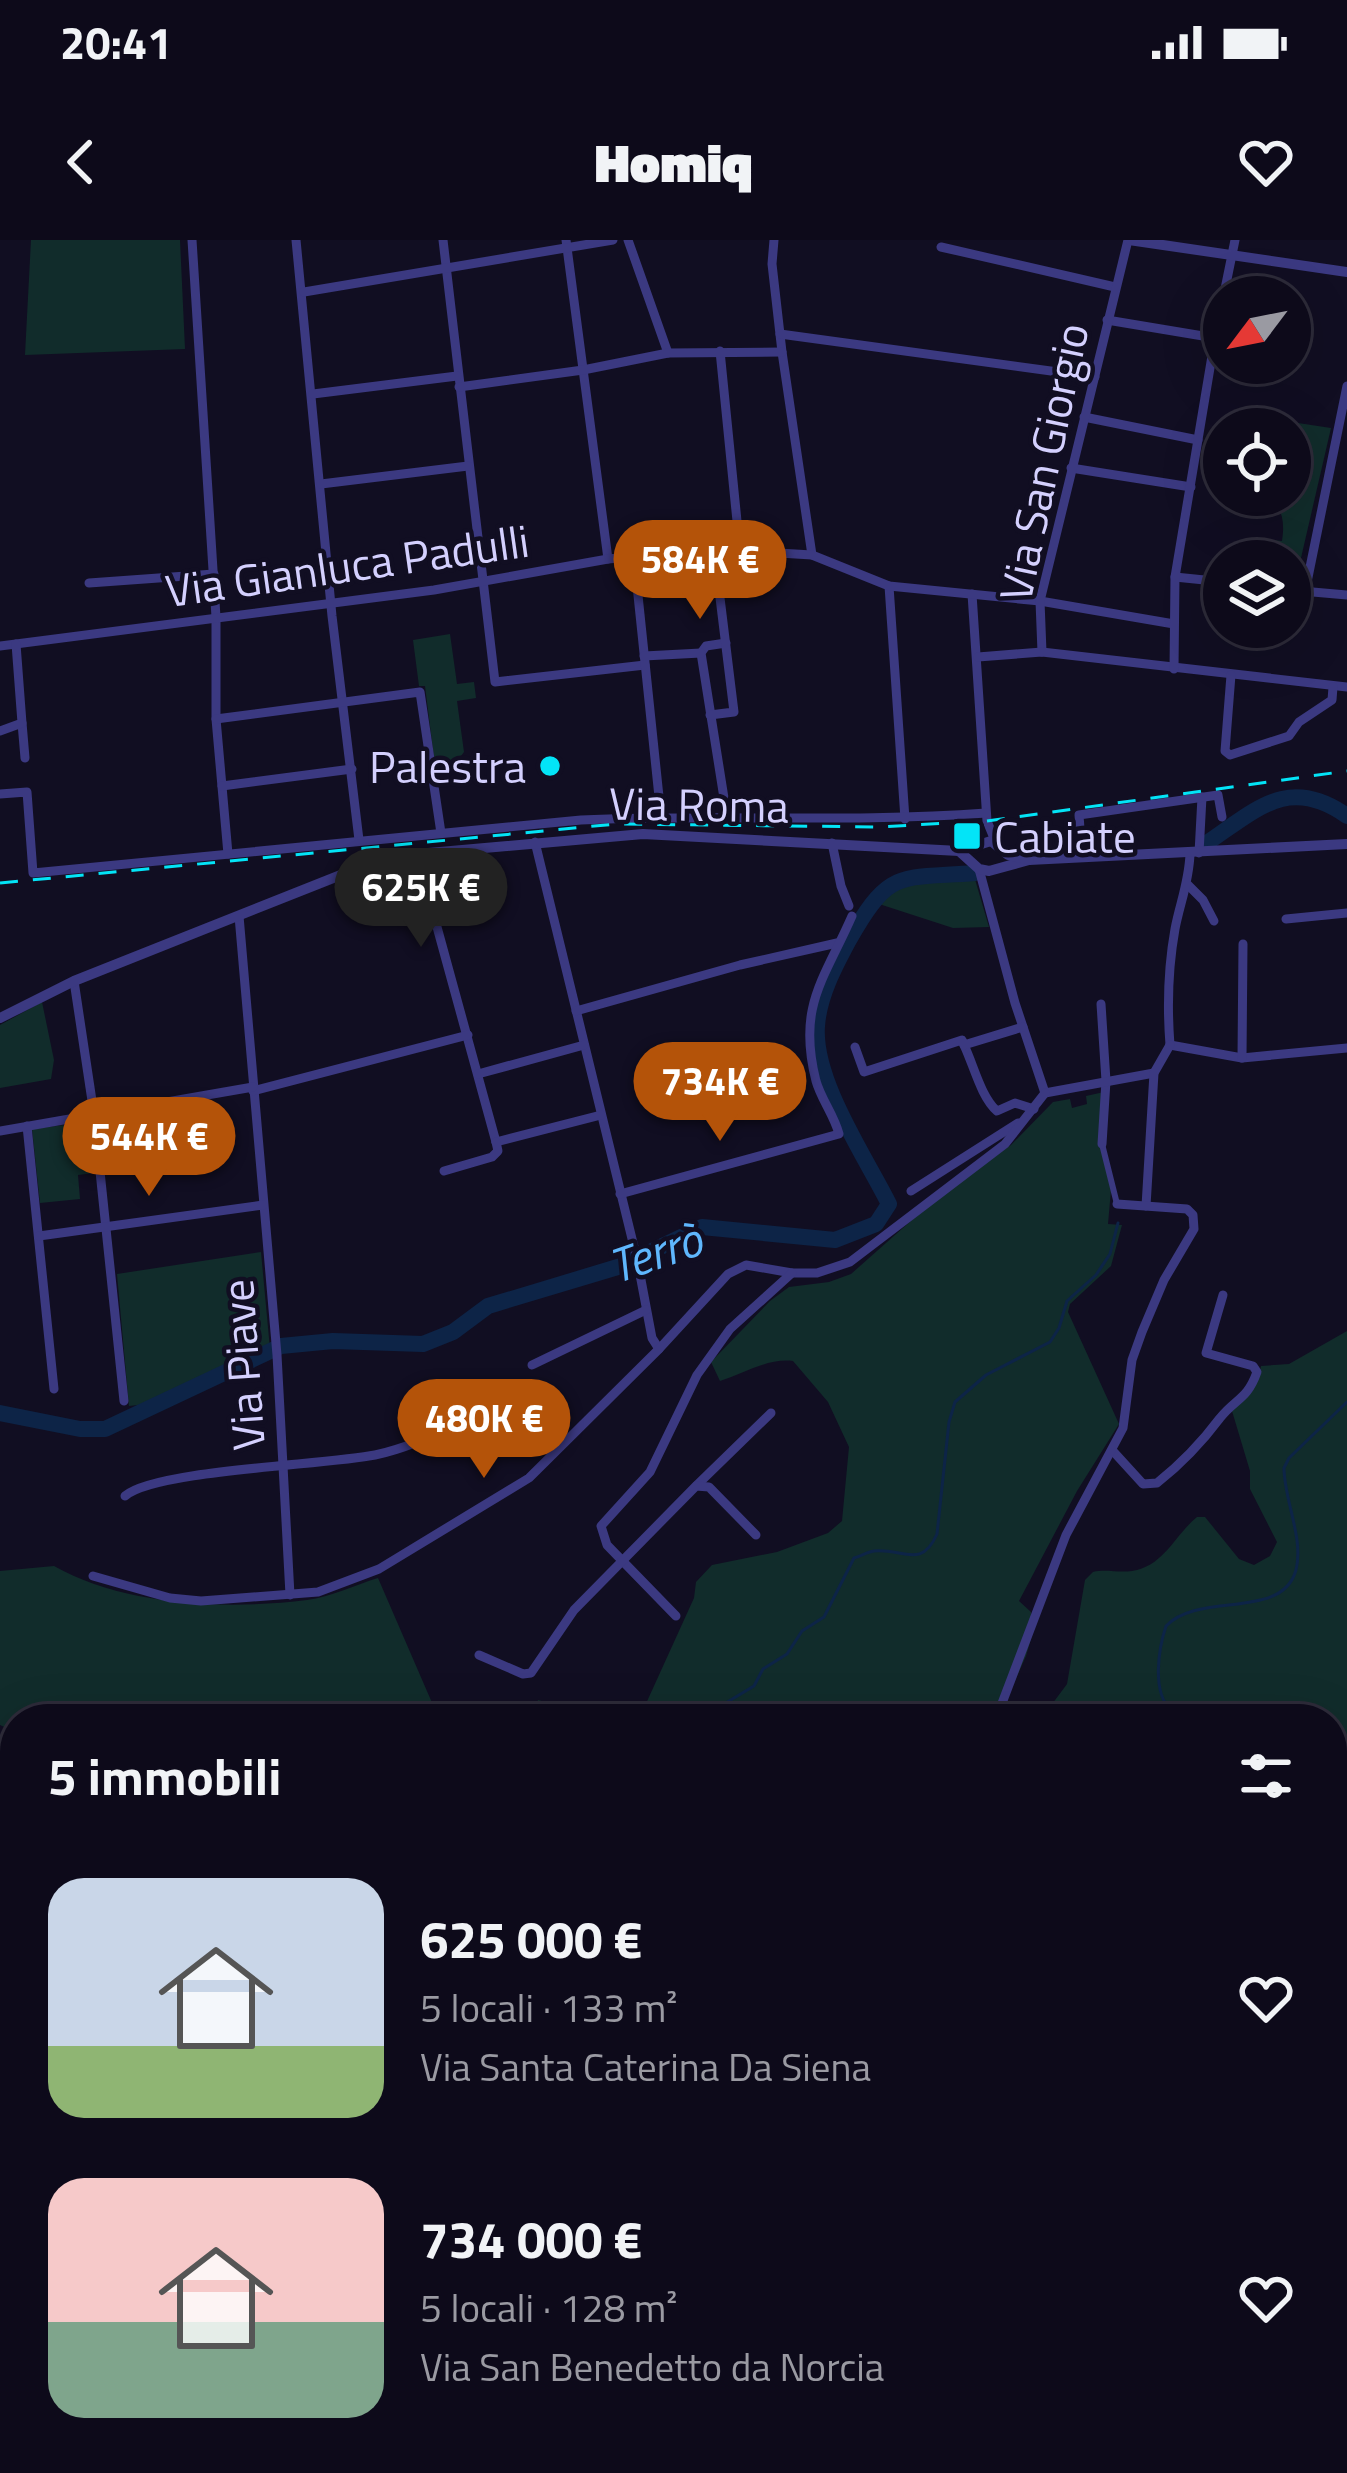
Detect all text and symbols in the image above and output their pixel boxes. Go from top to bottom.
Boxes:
text: 20:41 [60,8,172,76]
text: Homiq [594,121,753,203]
icon: back [48,129,114,195]
icon: heart [1233,129,1299,195]
north arrow [1203,276,1311,384]
map controls [1203,276,1311,648]
street label: Via San Giorgio [980,317,1106,607]
button: locate [1203,408,1311,516]
street label: Via Gianluca Padulli [161,506,533,624]
pin: 584K € [602,520,798,622]
text: 584K € [640,529,760,588]
button: layers [1203,540,1311,648]
place label: Palestra [369,732,526,800]
marker: Palestra [537,753,563,779]
street label: Via Roma [609,768,789,840]
place label: Cabiate [994,802,1136,870]
marker: Cabiate [951,820,983,852]
pin: 625K € [323,848,519,950]
text: 625K € [361,857,481,916]
pin: 734K € [622,1042,818,1144]
text: 734K € [660,1051,780,1110]
pin: 544K € [51,1097,247,1199]
text: 544K € [89,1106,209,1165]
water label: Terrò [599,1202,713,1302]
street label: Via Piave [202,1277,282,1453]
pin: 480K € [386,1379,582,1481]
text: 480K € [424,1388,544,1447]
text: 5 immobili [48,1737,281,1815]
icon: filters [1233,1743,1299,1809]
text: 625 000 € [420,1900,642,1978]
icon: home [144,1926,288,2070]
icon: heart [1233,1965,1299,2031]
text: 5 locali · 133 m² [420,1978,677,2037]
text: Via Santa Caterina Da Siena [420,2037,871,2096]
text: 734 000 € [420,2200,642,2278]
icon: home [144,2226,288,2370]
icon: heart [1233,2265,1299,2331]
text: 5 locali · 128 m² [420,2278,677,2337]
text: Via San Benedetto da Norcia [420,2337,884,2396]

